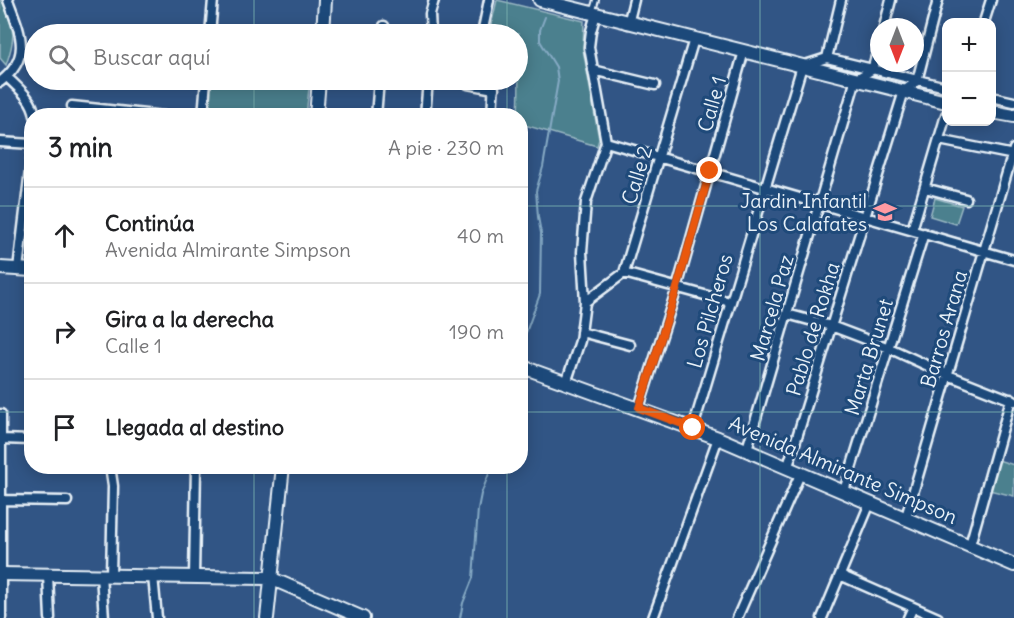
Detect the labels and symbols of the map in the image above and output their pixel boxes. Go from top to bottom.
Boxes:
north arrow [870,18,924,72]
street label: Calle 1 [692,73,731,135]
street label: Calle 2 [616,143,657,207]
route end [696,157,722,183]
place label: Jardin Infantil Los Calafates [740,188,867,236]
school or university icon: Jardin Infantil Los Calafates [872,199,898,225]
street label: Los Pilcheros [681,251,738,371]
street label: Marcela Paz [744,252,799,364]
street label: Pablo de Rokha [780,259,845,399]
street label: Barros Arana [915,267,972,390]
street label: Marta Brunet [839,295,898,418]
street label: Avenida Almirante Simpson [725,410,961,529]
route start [679,414,705,440]

